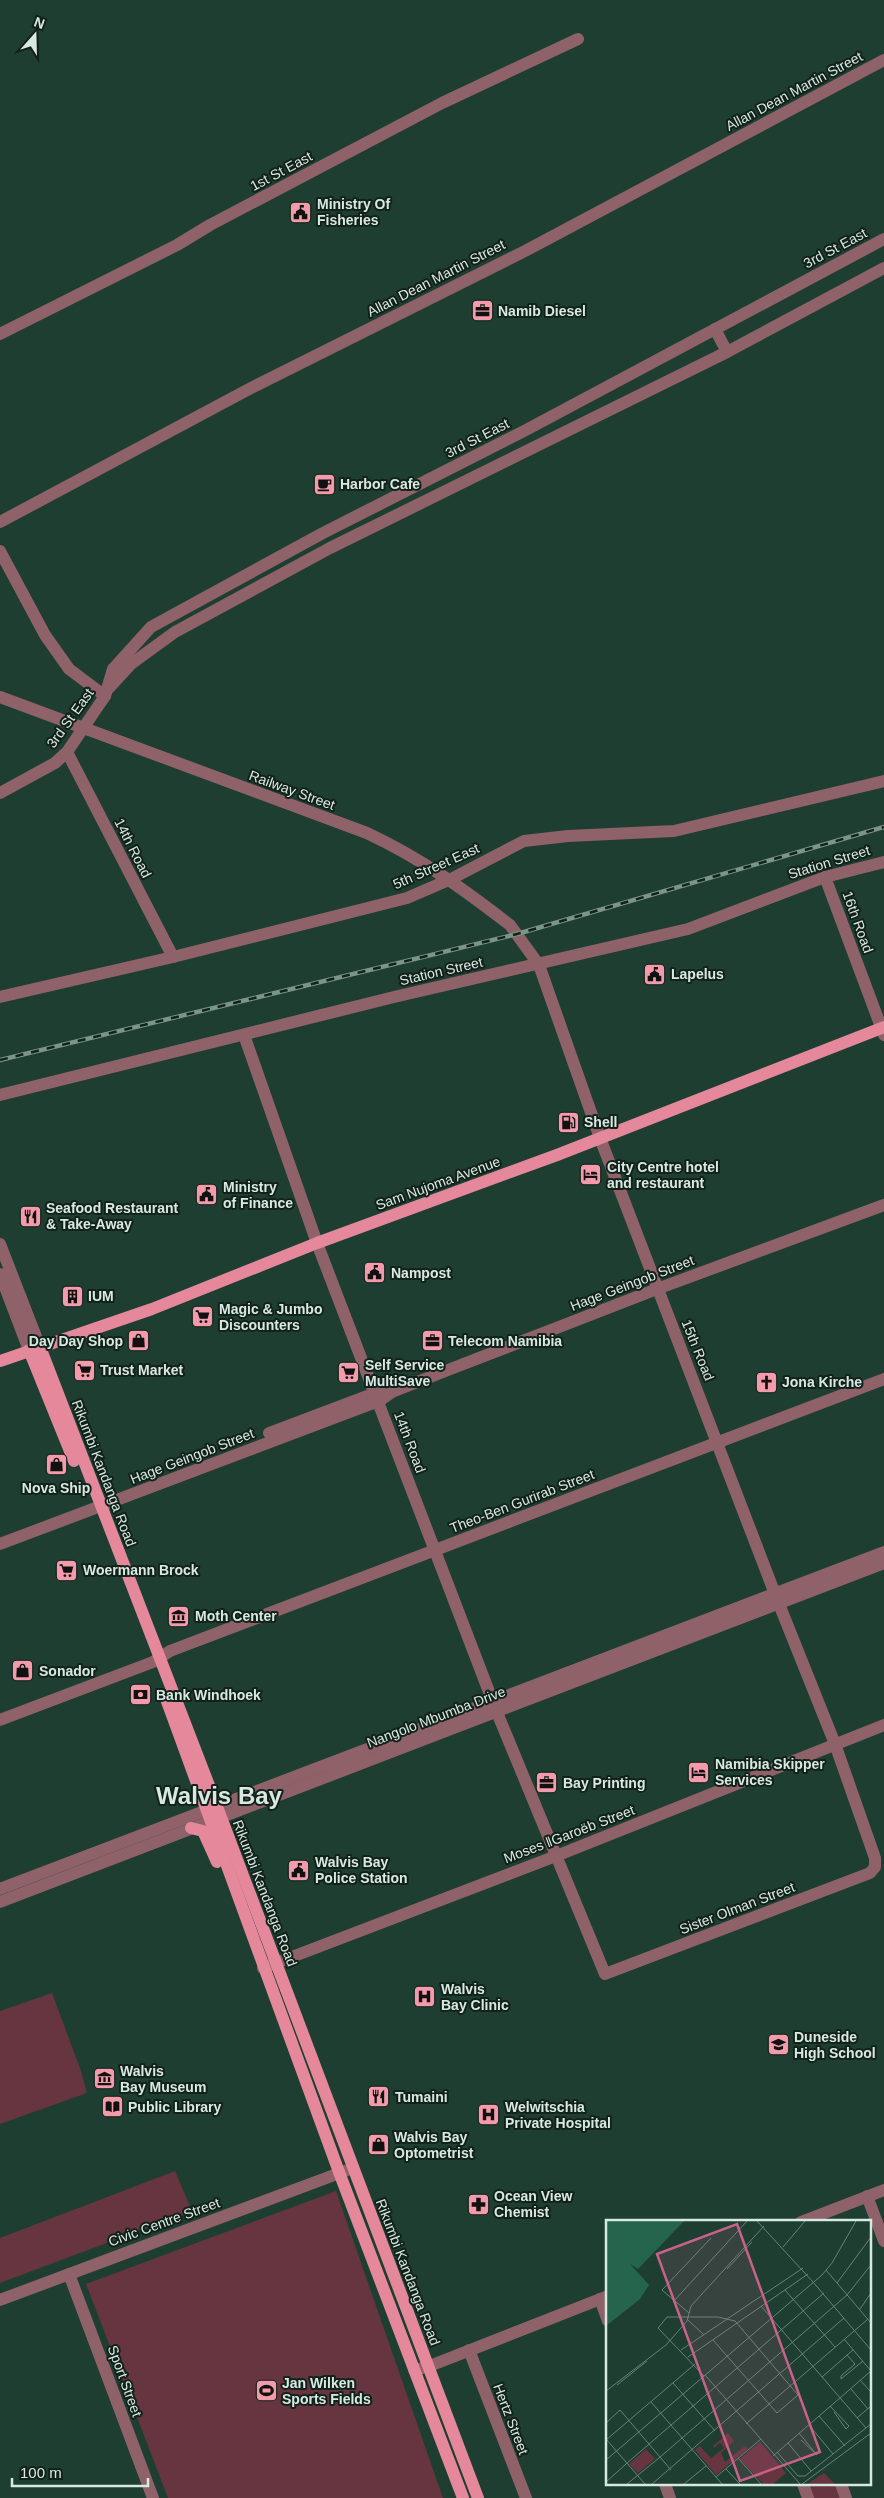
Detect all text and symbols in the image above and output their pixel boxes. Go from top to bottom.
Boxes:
north arrow [10,10,60,60]
text: N [32,14,47,32]
street label: Allan Dean Martin Street [723,48,865,134]
street label: 1st St East [247,148,315,194]
place label: Ministry Of Fisheries [317,196,390,228]
public building icon: Ministry Of Fisheries [289,200,313,224]
street label: 3rd St East [801,225,869,271]
street label: Allan Dean Martin Street [364,236,508,320]
office icon: Namib Diesel [470,299,494,323]
place label: Namib Diesel [498,303,586,319]
street label: 3rd St East [443,415,512,461]
cafe icon: Harbor Cafe [312,472,336,496]
place label: Harbor Cafe [340,476,420,492]
street label: 3rd St East [43,685,97,751]
street label: Railway Street [247,767,337,813]
street label: 14th Road [111,816,155,880]
street label: 5th Street East [390,840,482,892]
street label: Station Street [786,842,872,882]
street label: 16th Road [839,889,877,955]
street label: Station Street [398,954,484,988]
public building icon: Lapelus [643,962,667,986]
place label: Lapelus [671,966,724,982]
fuel station icon: Shell [556,1110,580,1134]
place label: Shell [584,1114,617,1130]
street label: Sam Nujoma Avenue [374,1153,503,1213]
place label: City Centre hotel and restaurant [607,1159,719,1191]
hotel icon: City Centre hotel and restaurant [579,1163,603,1187]
place label: Ministry of Finance [223,1179,293,1211]
public building icon: Ministry of Finance [195,1183,219,1207]
place label: Seafood Restaurant & Take-Away [46,1200,179,1232]
restaurant icon: Seafood Restaurant & Take-Away [18,1204,42,1228]
street label: Hage Geingob Street [568,1252,696,1314]
public building icon: Nampost [363,1261,387,1285]
place label: Nampost [391,1265,451,1281]
building icon: IUM [60,1284,84,1308]
place label: IUM [88,1288,114,1304]
place label: Magic & Jumbo Discounters [219,1301,322,1333]
supermarket icon: Magic & Jumbo Discounters [191,1305,215,1329]
street label: 15th Road [678,1317,718,1383]
shop icon: Day Day Shop [127,1329,151,1353]
office icon: Telecom Namibia [420,1329,444,1353]
place label: Day Day Shop [29,1333,123,1349]
place label: Telecom Namibia [448,1333,562,1349]
place label: Self Service MultiSave [365,1357,445,1389]
supermarket icon: Trust Market [72,1358,96,1382]
supermarket icon: Self Service MultiSave [337,1361,361,1385]
place label: Trust Market [100,1362,184,1378]
church icon: Jona Kirche [754,1370,778,1394]
place label: Jona Kirche [782,1374,862,1390]
street label: Rikumbi Kandanga Road [69,1397,139,1549]
street label: 14th Road [391,1409,429,1475]
street label: Hage Geingob Street [128,1425,256,1487]
shop icon: Nova Ship [44,1453,68,1477]
street label: Theo-Ben Gurirab Street [448,1466,597,1536]
place label: Nova Ship [22,1480,90,1496]
supermarket icon: Woermann Brock [55,1558,79,1582]
place label: Woermann Brock [83,1562,199,1578]
museum icon: Moth Center [167,1604,191,1628]
place label: Moth Center [195,1608,277,1624]
shop icon: Sonador [11,1659,35,1683]
place label: Sonador [39,1663,96,1679]
bank icon: Bank Windhoek [128,1683,152,1707]
street label: Nangolo Mbumba Drive [364,1683,508,1751]
place label: Bank Windhoek [156,1687,261,1703]
place label: Namibia Skipper Services [715,1756,825,1788]
hotel icon: Namibia Skipper Services [687,1760,711,1784]
office icon: Bay Printing [535,1771,559,1795]
place label: Bay Printing [563,1775,645,1791]
district label: Walvis Bay [156,1782,283,1809]
street label: Moses ǁGaroëb Street [501,1802,637,1866]
street label: Rikumbi Kandanga Road [230,1817,300,1969]
place label: Walvis Bay Police Station [315,1854,408,1886]
public building icon: Walvis Bay Police Station [287,1858,311,1882]
street label: Sister Olman Street [677,1879,797,1937]
place label: Walvis Bay Clinic [441,1981,509,2013]
hospital icon: Walvis Bay Clinic [413,1985,437,2009]
place label: Duneside High School [794,2029,876,2061]
school or university icon: Duneside High School [766,2033,790,2057]
place label: Walvis Bay Museum [120,2063,206,2095]
museum icon: Walvis Bay Museum [92,2067,116,2091]
restaurant icon: Tumaini [367,2085,391,2109]
place label: Tumaini [395,2089,448,2105]
library icon: Public Library [100,2095,124,2119]
place label: Public Library [128,2099,222,2115]
place label: Welwitschia Private Hospital [505,2099,611,2131]
hospital icon: Welwitschia Private Hospital [477,2103,501,2127]
place label: Walvis Bay Optometrist [394,2129,474,2161]
shop icon: Walvis Bay Optometrist [366,2133,390,2157]
place label: Ocean View Chemist [494,2188,572,2220]
pharmacy icon: Ocean View Chemist [466,2192,490,2216]
street label: Civic Centre Street [106,2194,222,2250]
street label: Rikumbi Kandanga Road [373,2196,443,2348]
inset map [606,2220,872,2486]
street label: Sport Street [105,2343,145,2419]
place label: Jan Wilken Sports Fields [282,2375,371,2407]
sports icon: Jan Wilken Sports Fields [254,2379,278,2403]
street label: Hertz Street [490,2381,532,2457]
scale bar [12,2456,149,2488]
text: 100 m [20,2464,62,2481]

